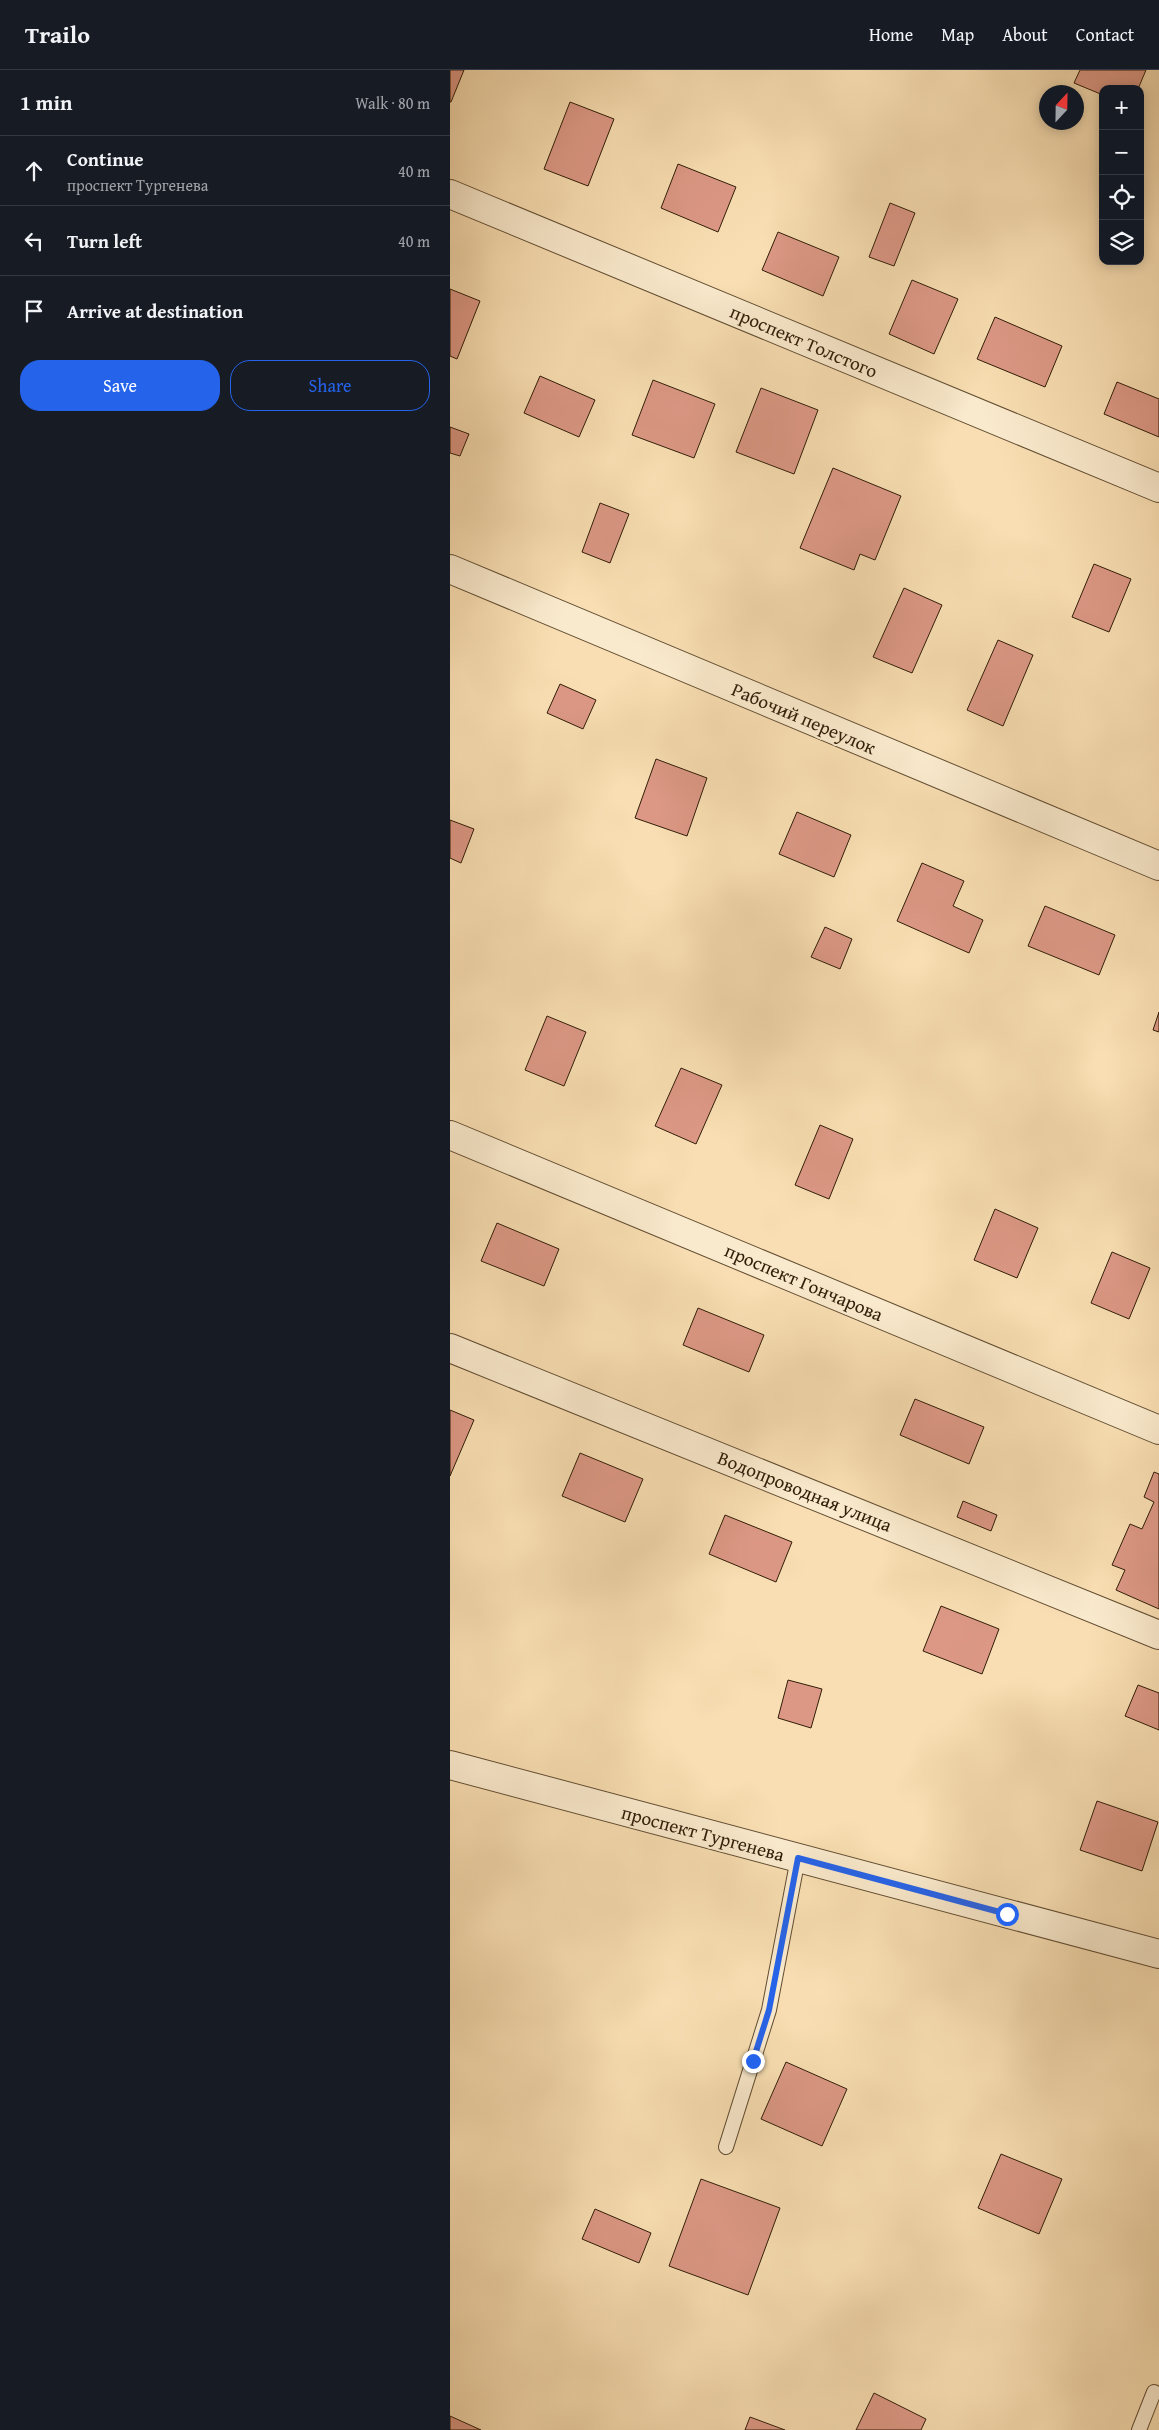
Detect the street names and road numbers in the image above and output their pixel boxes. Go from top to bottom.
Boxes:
street label: проспект Толстого [726,297,882,385]
street label: Рабочий переулок [728,675,880,761]
street label: проспект Гончарова [721,1236,887,1328]
street label: Водопроводная улица [714,1443,896,1539]
street label: проспект Тургенева [618,1798,788,1868]

